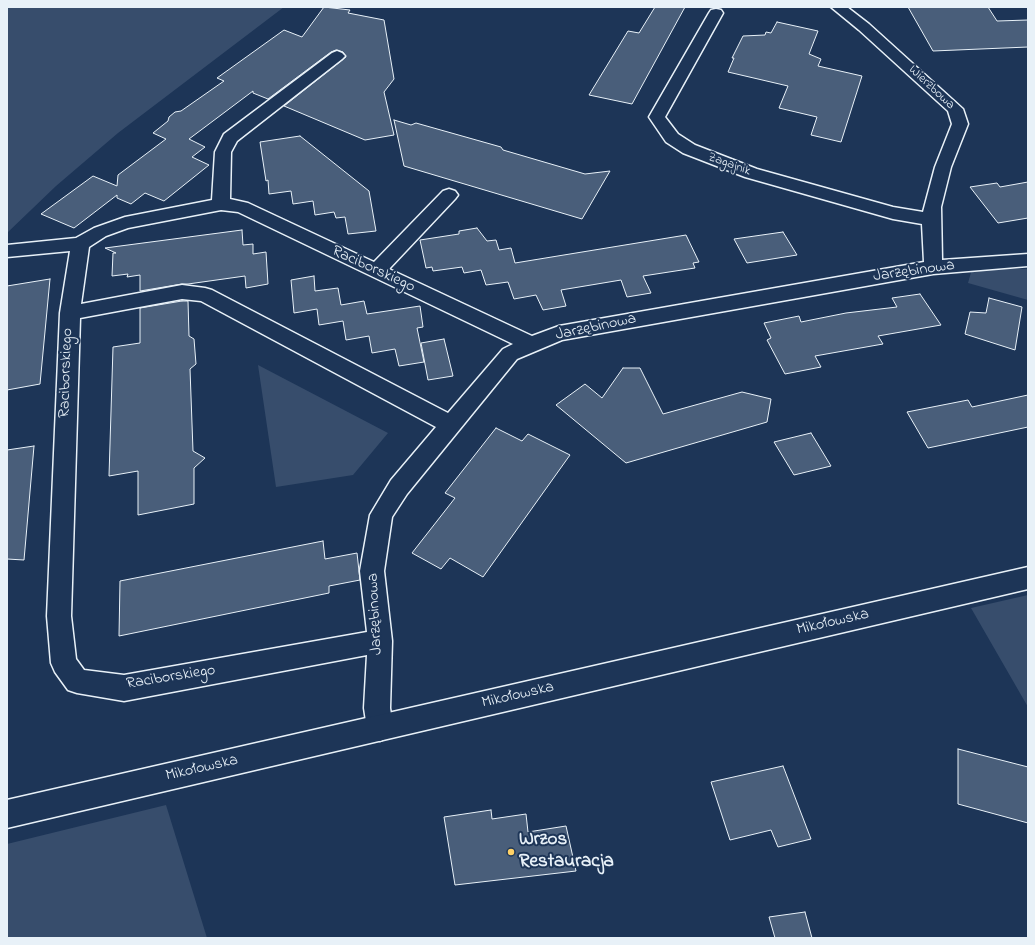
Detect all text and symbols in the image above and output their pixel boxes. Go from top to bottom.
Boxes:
street label: Wierzbowa [905,63,957,113]
street label: Zagajnik [706,150,752,180]
street label: Raciborskiego [328,242,418,298]
street label: Jarzębinowa [872,257,956,287]
street label: Jarzębinowa [554,310,638,346]
street label: Raciborskiego [56,328,78,418]
street label: Jarzębinowa [364,573,388,655]
street label: Mikołowska [795,605,871,641]
street label: Raciborskiego [125,661,217,695]
street label: Mikołowska [480,678,556,714]
street label: Mikołowska [164,751,240,787]
place label: Wrzos Restauracja [519,830,614,874]
marker: Wrzos Restauracja [506,847,516,857]

